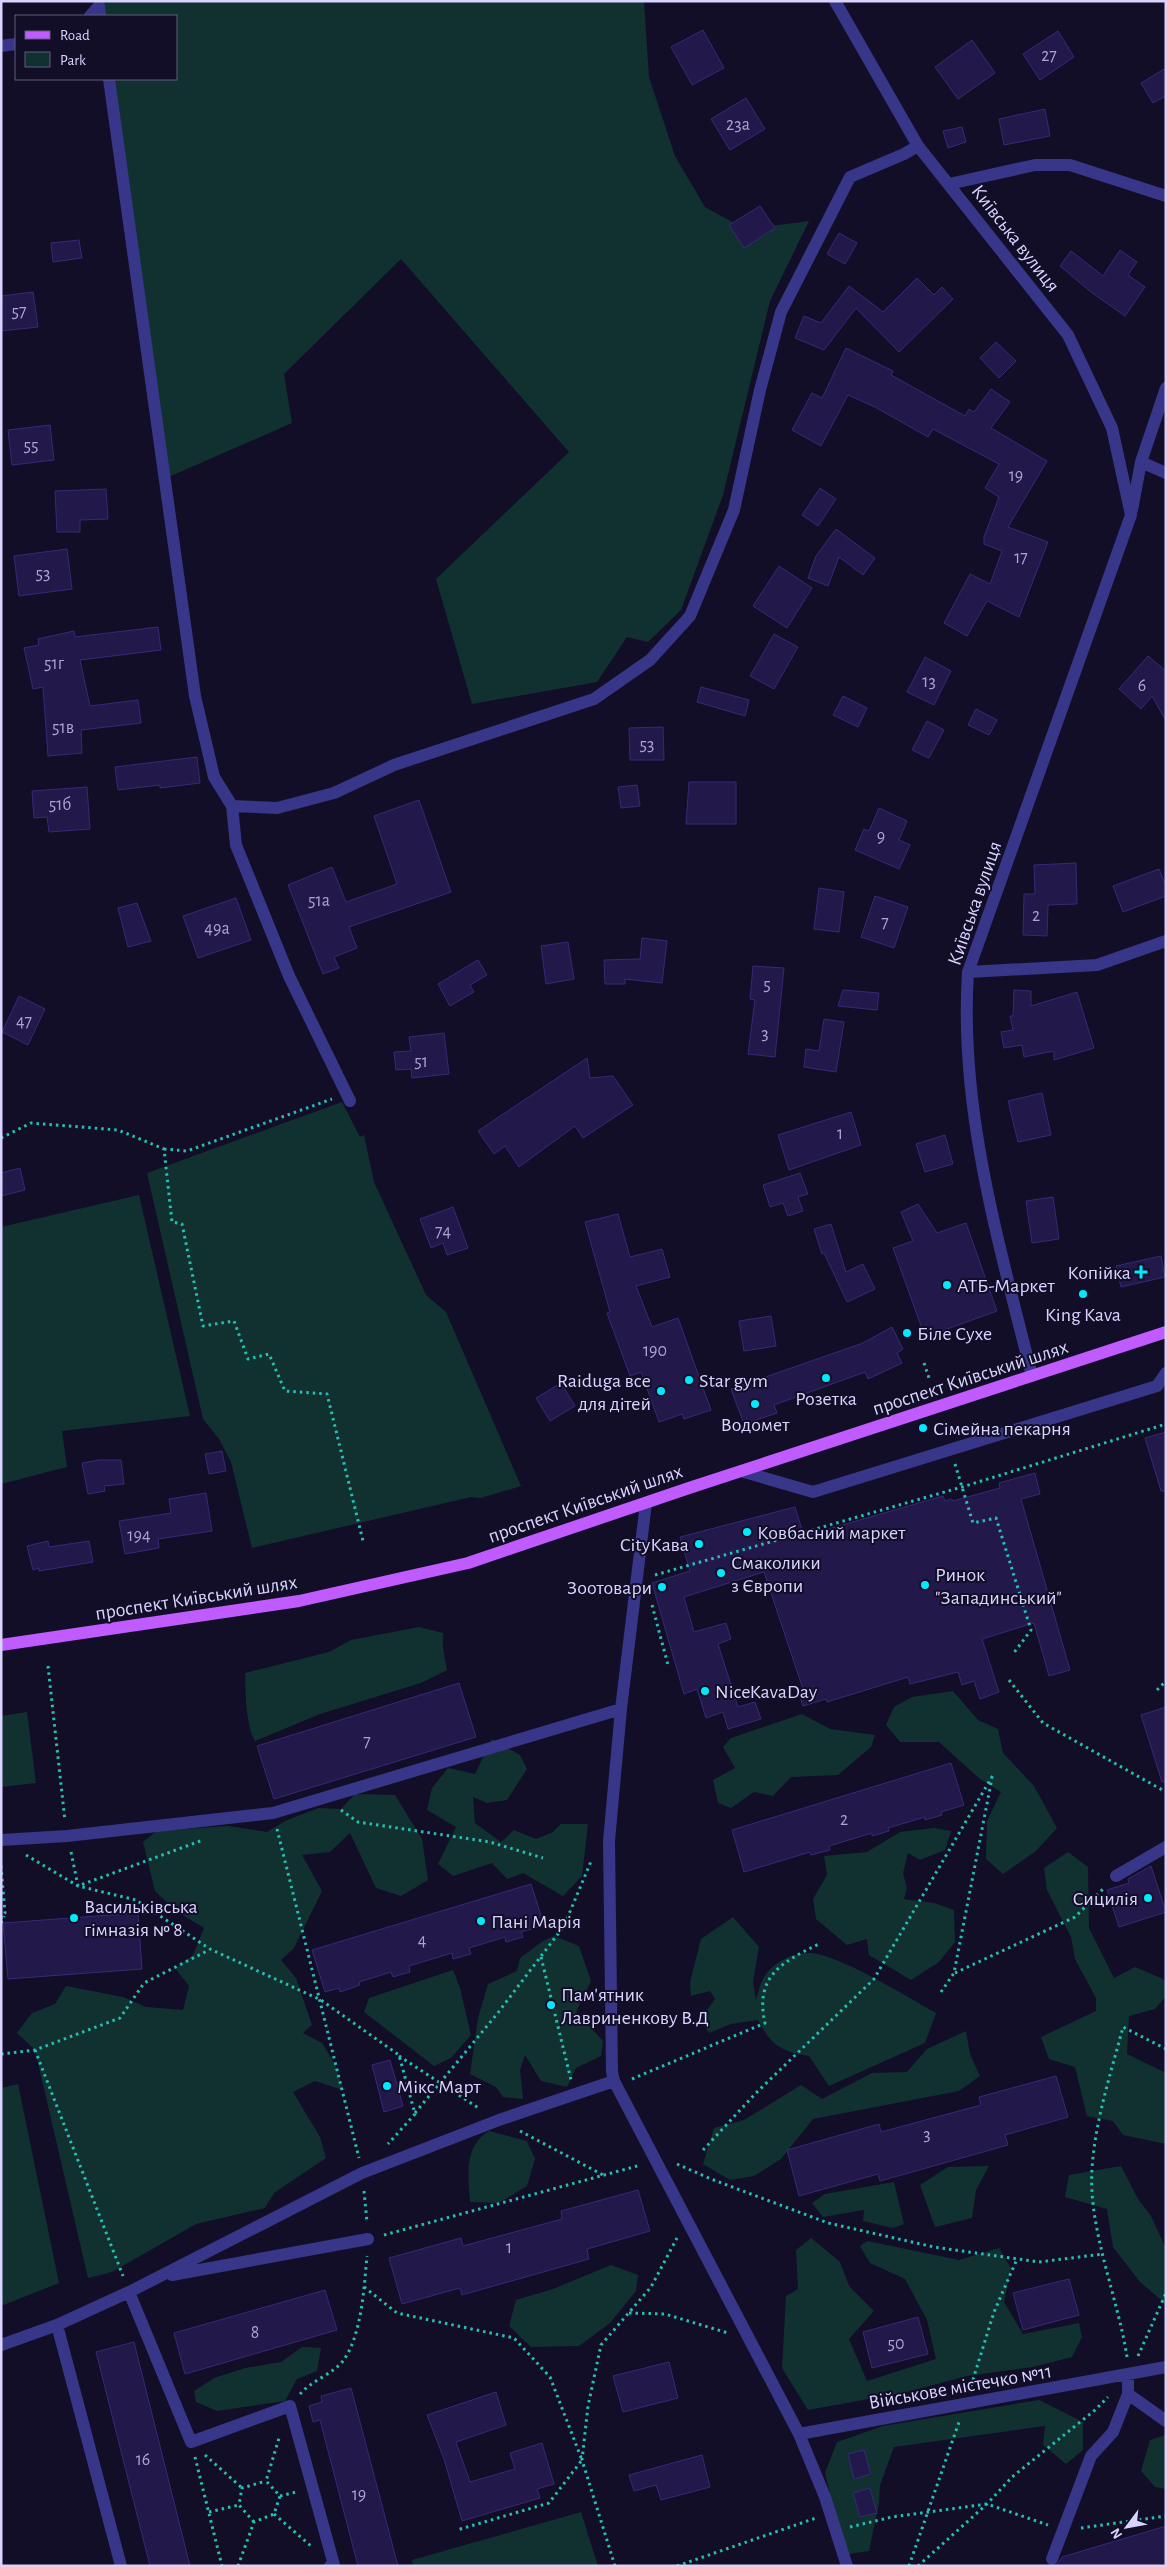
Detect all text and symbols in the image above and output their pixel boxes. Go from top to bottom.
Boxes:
legend [15,15,178,80]
text: Road [60,28,90,43]
house number: 27 [1041,47,1057,65]
text: Park [60,53,86,68]
house number: 23а [726,116,750,134]
street label: Київська вулиця [967,181,1063,296]
house number: 57 [11,303,27,321]
house number: 55 [23,437,39,455]
house number: 19 [1009,467,1023,485]
house number: 17 [1014,549,1028,567]
house number: 53 [36,565,50,583]
house number: 51г [44,655,65,673]
house number: 13 [922,673,936,691]
house number: 6 [1138,677,1146,695]
house number: 51в [52,719,74,737]
house number: 53 [640,736,654,754]
house number: 51б [49,795,71,814]
house number: 9 [877,828,885,846]
street label: Київська вулиця [944,839,1006,968]
house number: 51а [308,892,330,910]
house number: 2 [1032,907,1040,925]
house number: 7 [881,914,889,932]
house number: 49а [204,920,230,938]
house number: 5 [763,976,771,994]
house number: 47 [16,1013,32,1031]
house number: 3 [761,1025,769,1043]
house number: 51 [414,1053,428,1071]
house number: 1 [837,1125,843,1143]
house number: 74 [435,1223,451,1241]
place label: Копійка [1067,1263,1131,1283]
marker: Копійка [1135,1266,1147,1278]
place label: АТБ-Маркет [957,1276,1055,1296]
marker: АТБ-Маркет [941,1279,953,1291]
marker: King Kava [1077,1288,1089,1300]
place label: King Kava [1045,1305,1121,1325]
place label: Біле Сухе [917,1324,992,1344]
marker: Біле Сухе [901,1327,913,1339]
street label: проспект Київський шлях [870,1337,1071,1419]
house number: 190 [643,1342,667,1360]
place label: Raiduga все для дітей [557,1371,651,1414]
place label: Star gym [699,1371,768,1391]
marker: Розетка [820,1372,832,1384]
marker: Star gym [683,1374,695,1386]
marker: Raiduga все для дітей [655,1385,667,1397]
place label: Розетка [795,1389,857,1409]
marker: Водомет [749,1398,761,1410]
place label: Водомет [721,1415,790,1435]
place label: Сімейна пекарня [933,1419,1071,1439]
marker: Сімейна пекарня [917,1422,929,1434]
street label: проспект Київський шлях [485,1461,685,1547]
place label: Ковбасний маркет [757,1523,906,1543]
marker: Ковбасний маркет [741,1526,753,1538]
house number: 194 [127,1527,151,1545]
place label: CityКава [620,1535,689,1555]
marker: CityКава [693,1538,705,1550]
place label: Смаколики з Європи [731,1553,821,1596]
place label: Ринок "Западинський" [935,1565,1062,1608]
marker: Смаколики з Європи [715,1567,727,1579]
street label: проспект Київський шлях [94,1572,299,1624]
place label: Зоотовари [567,1578,652,1598]
marker: Ринок "Западинський" [919,1579,931,1591]
marker: Зоотовари [656,1581,668,1593]
place label: NiceKavaDay [715,1682,818,1702]
marker: NiceKavaDay [699,1685,711,1697]
house number: 7 [363,1733,371,1751]
house number: 2 [840,1811,848,1829]
place label: Сицилія [1072,1889,1138,1909]
marker: Сицилія [1142,1892,1154,1904]
place label: Васильківська гімназія № 8 [84,1897,198,1940]
marker: Васильківська гімназія № 8 [68,1912,80,1924]
place label: Панi Марiя [491,1912,581,1932]
marker: Панi Марiя [475,1915,487,1927]
house number: 4 [418,1932,427,1950]
place label: Пам'ятник Лавриненкову В.Д [561,1985,709,2028]
marker: Пам'ятник Лавриненкову В.Д [545,1999,557,2011]
place label: Мікс Март [397,2077,481,2097]
marker: Мікс Март [381,2080,393,2092]
house number: 3 [923,2126,931,2144]
house number: 1 [506,2239,512,2257]
house number: 8 [251,2324,259,2342]
house number: 50 [887,2335,905,2353]
street label: Військове містечко №11 [867,2361,1053,2413]
house number: 16 [136,2451,150,2469]
house number: 19 [352,2486,366,2504]
north arrow [1102,2502,1152,2552]
text: N [1108,2526,1125,2541]

